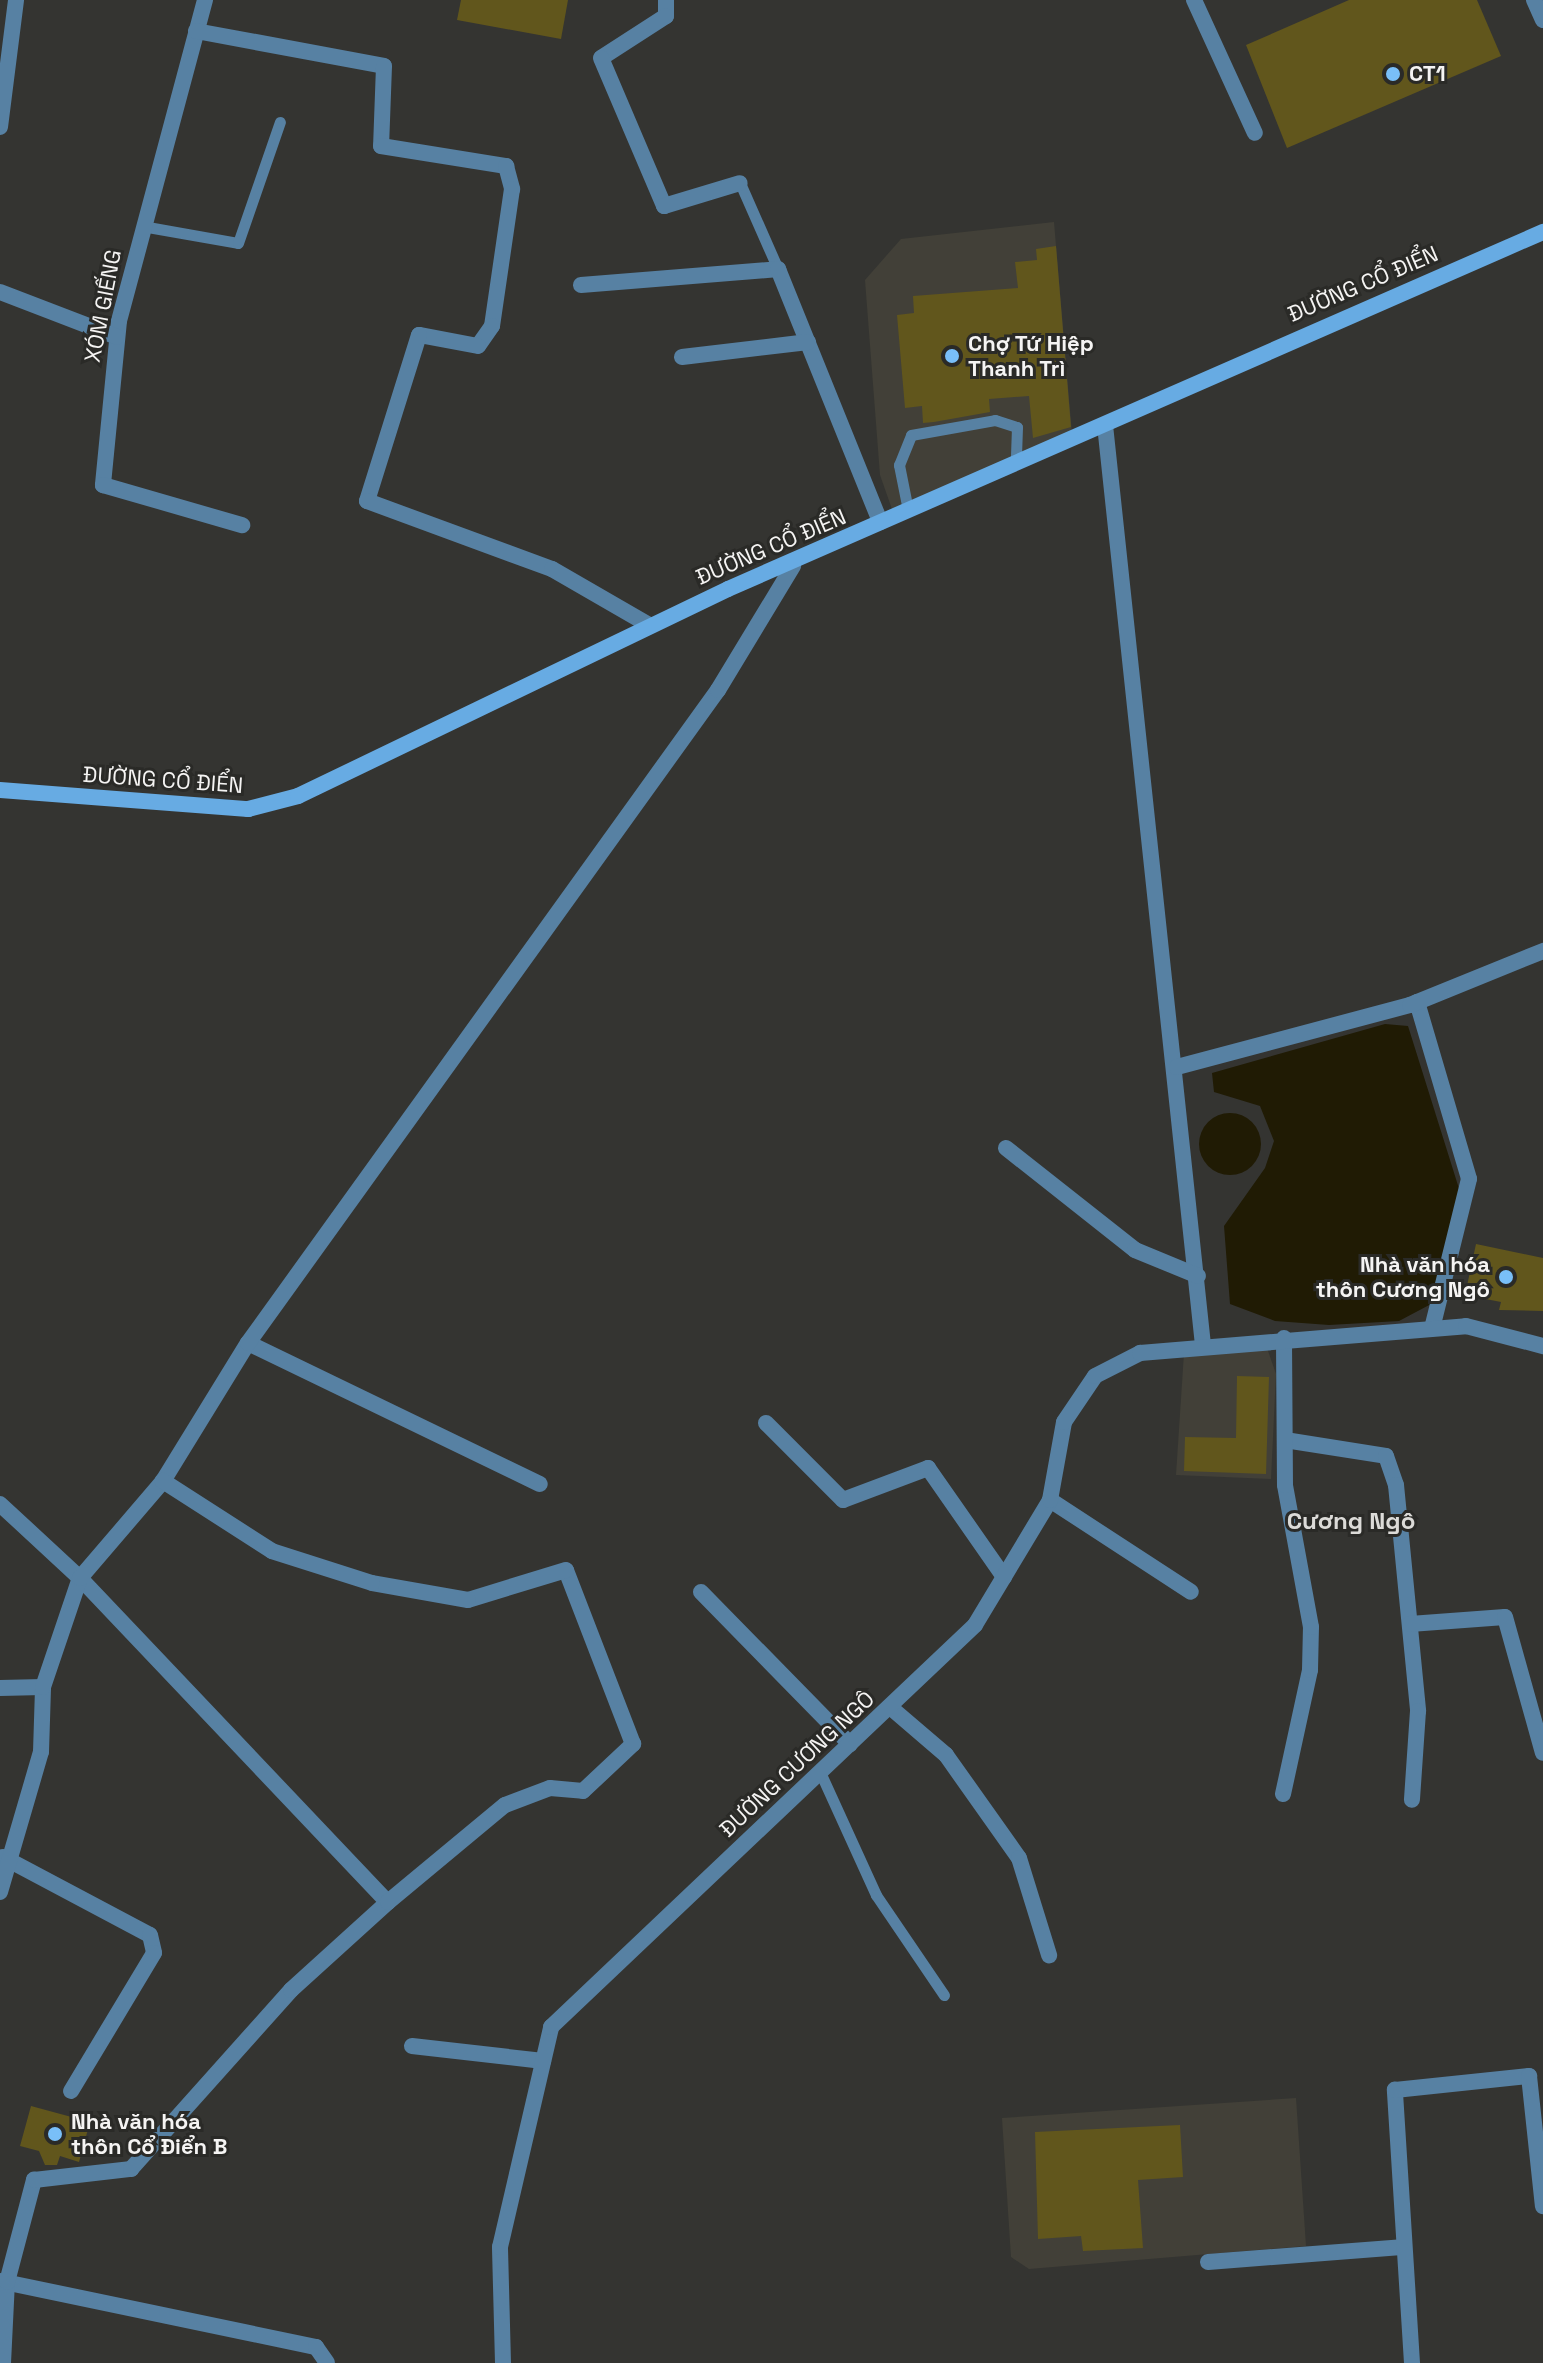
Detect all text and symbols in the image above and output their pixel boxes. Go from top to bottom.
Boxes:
place label: CT1 [1409,61,1446,87]
marker: CT1 [1384,65,1402,83]
street label: ĐƯỜNG CỔ ĐIỂN [1284,240,1442,328]
street label: XÓM GIẾNG [79,247,127,365]
place label: Chợ Tứ Hiệp Thanh Trì [968,330,1094,382]
marker: Chợ Tứ Hiệp Thanh Trì [943,347,961,365]
street label: ĐƯỜNG CỔ ĐIỂN [692,503,850,591]
street label: ĐƯỜNG CỔ ĐIỂN [82,761,244,799]
place label: Nhà văn hóa thôn Cương Ngô [1316,1251,1490,1302]
marker: Nhà văn hóa thôn Cương Ngô [1497,1268,1515,1286]
district label: Cương Ngô [1287,1507,1415,1535]
street label: ĐƯỜNG CƯƠNG NGÔ [714,1686,880,1842]
place label: Nhà văn hóa thôn Cổ Điển B [71,2108,227,2160]
marker: Nhà văn hóa thôn Cổ Điển B [46,2125,64,2143]

